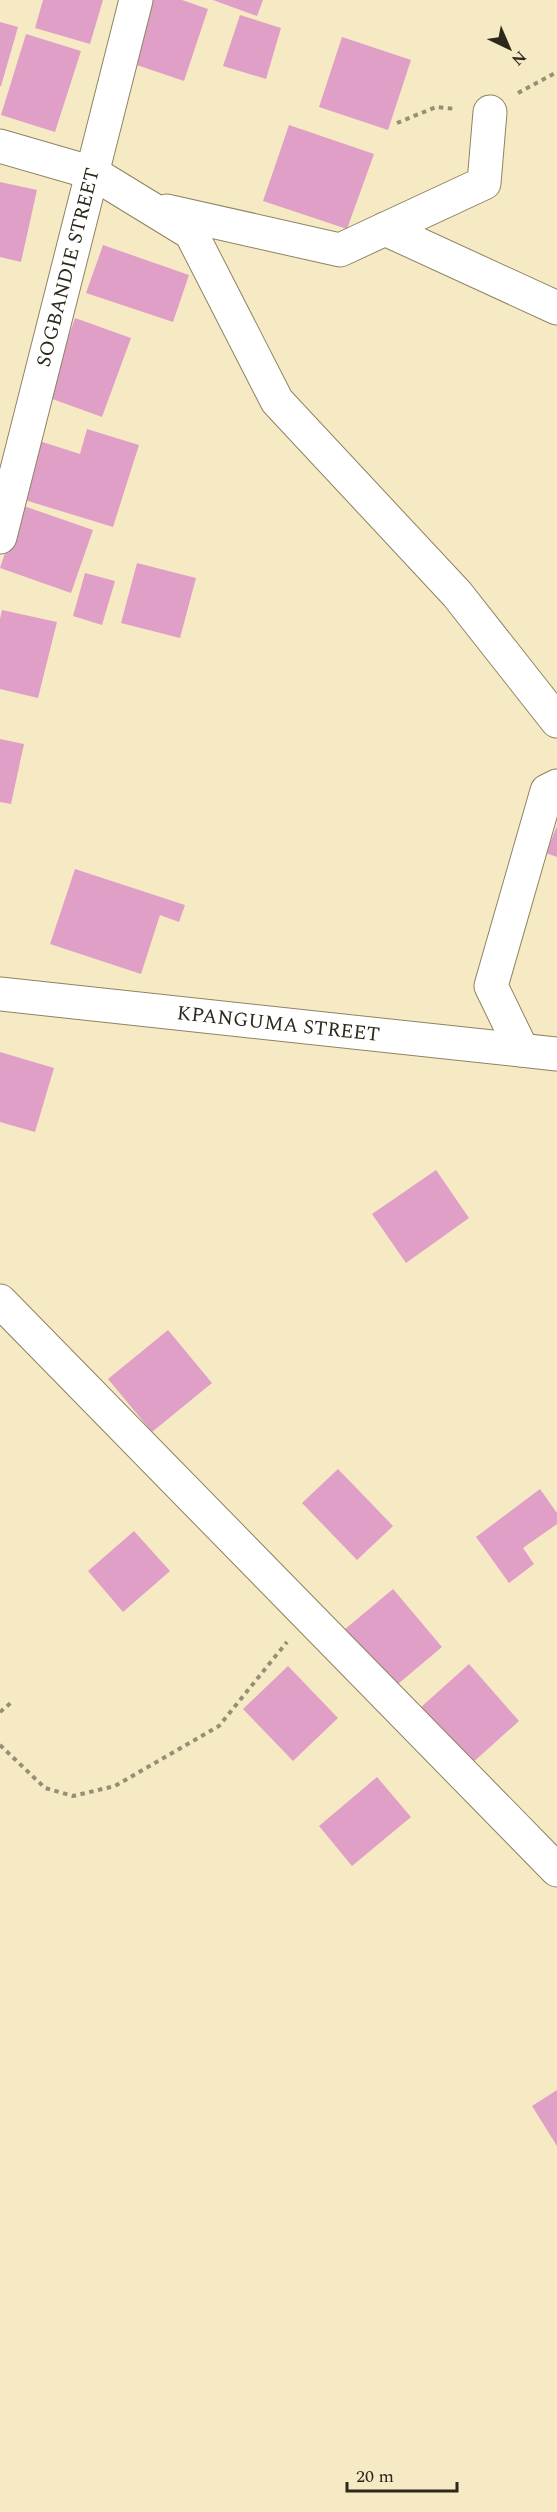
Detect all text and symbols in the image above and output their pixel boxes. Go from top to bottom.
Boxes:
north arrow [479,18,539,78]
text: N [506,45,532,71]
street label: SOGBANDIE STREET [29,165,108,370]
street label: KPANGUMA STREET [175,998,381,1050]
scale bar [347,2455,456,2493]
text: 20 m [356,2463,394,2490]

